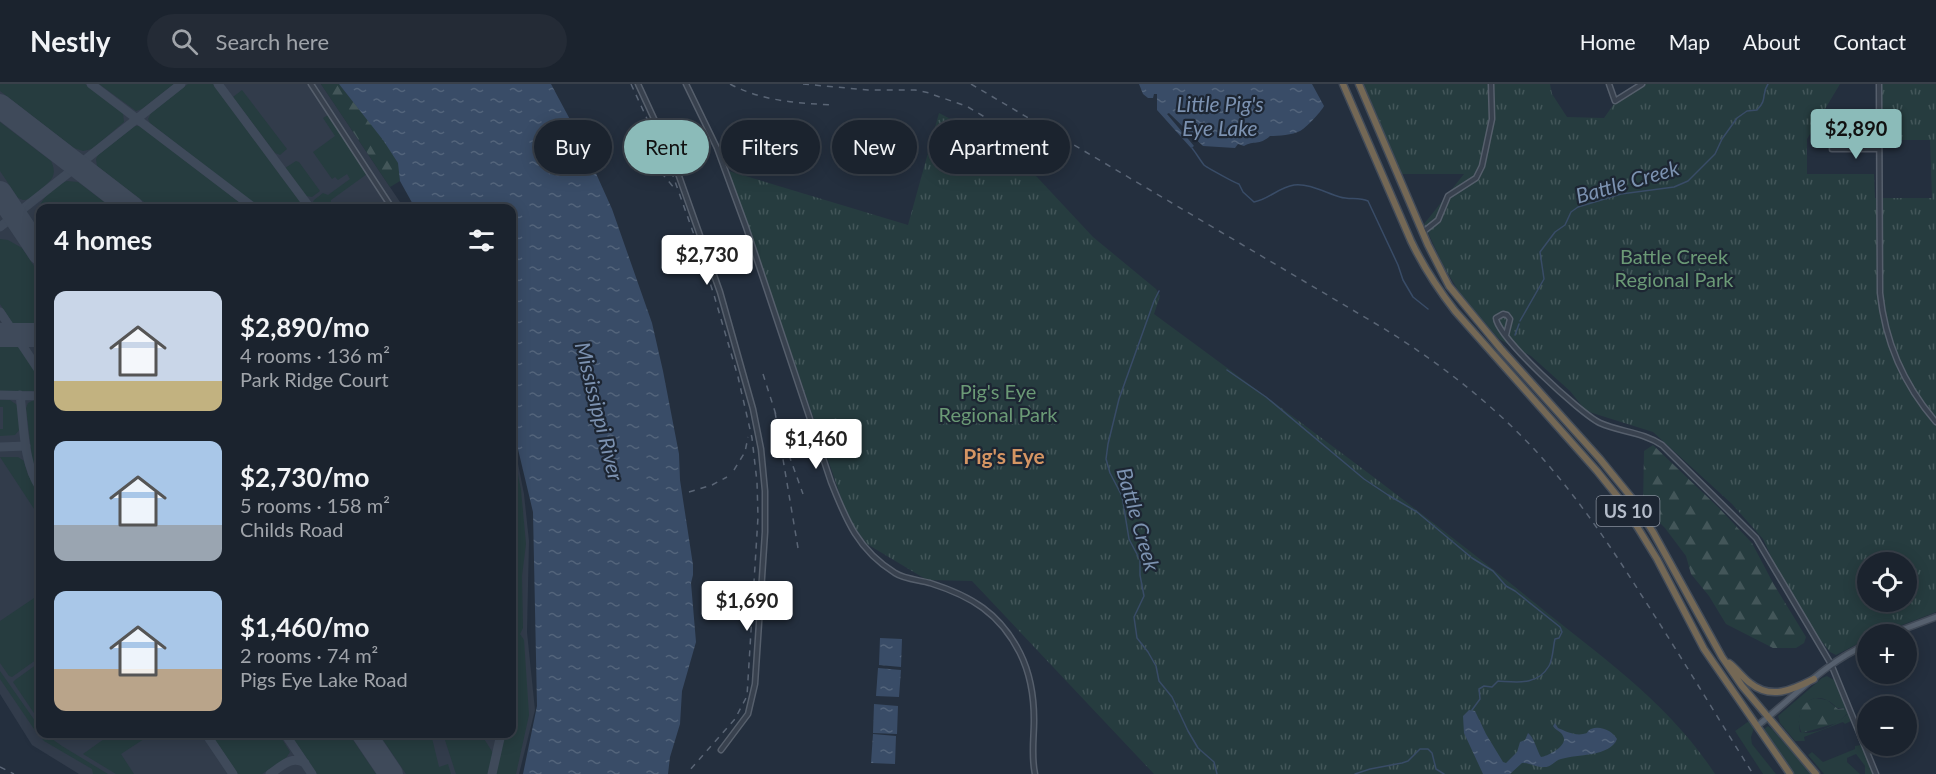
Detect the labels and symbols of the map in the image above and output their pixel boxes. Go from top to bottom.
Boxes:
water label: Little Pig's Eye Lake [1176,91,1264,140]
pin: $2,890 [1807,109,1905,160]
water label: Battle Creek [1572,154,1683,208]
pin: $2,730 [658,235,756,286]
park label: Battle Creek Regional Park [1615,244,1734,291]
water label: Mississippi River [571,339,630,484]
park label: Pig's Eye Regional Park [939,379,1058,426]
pin: $1,460 [767,419,865,470]
district label: Pig's Eye [963,443,1045,468]
water label: Battle Creek [1112,464,1166,575]
road number: US 10 [1596,496,1660,526]
pin: $1,690 [698,581,796,632]

